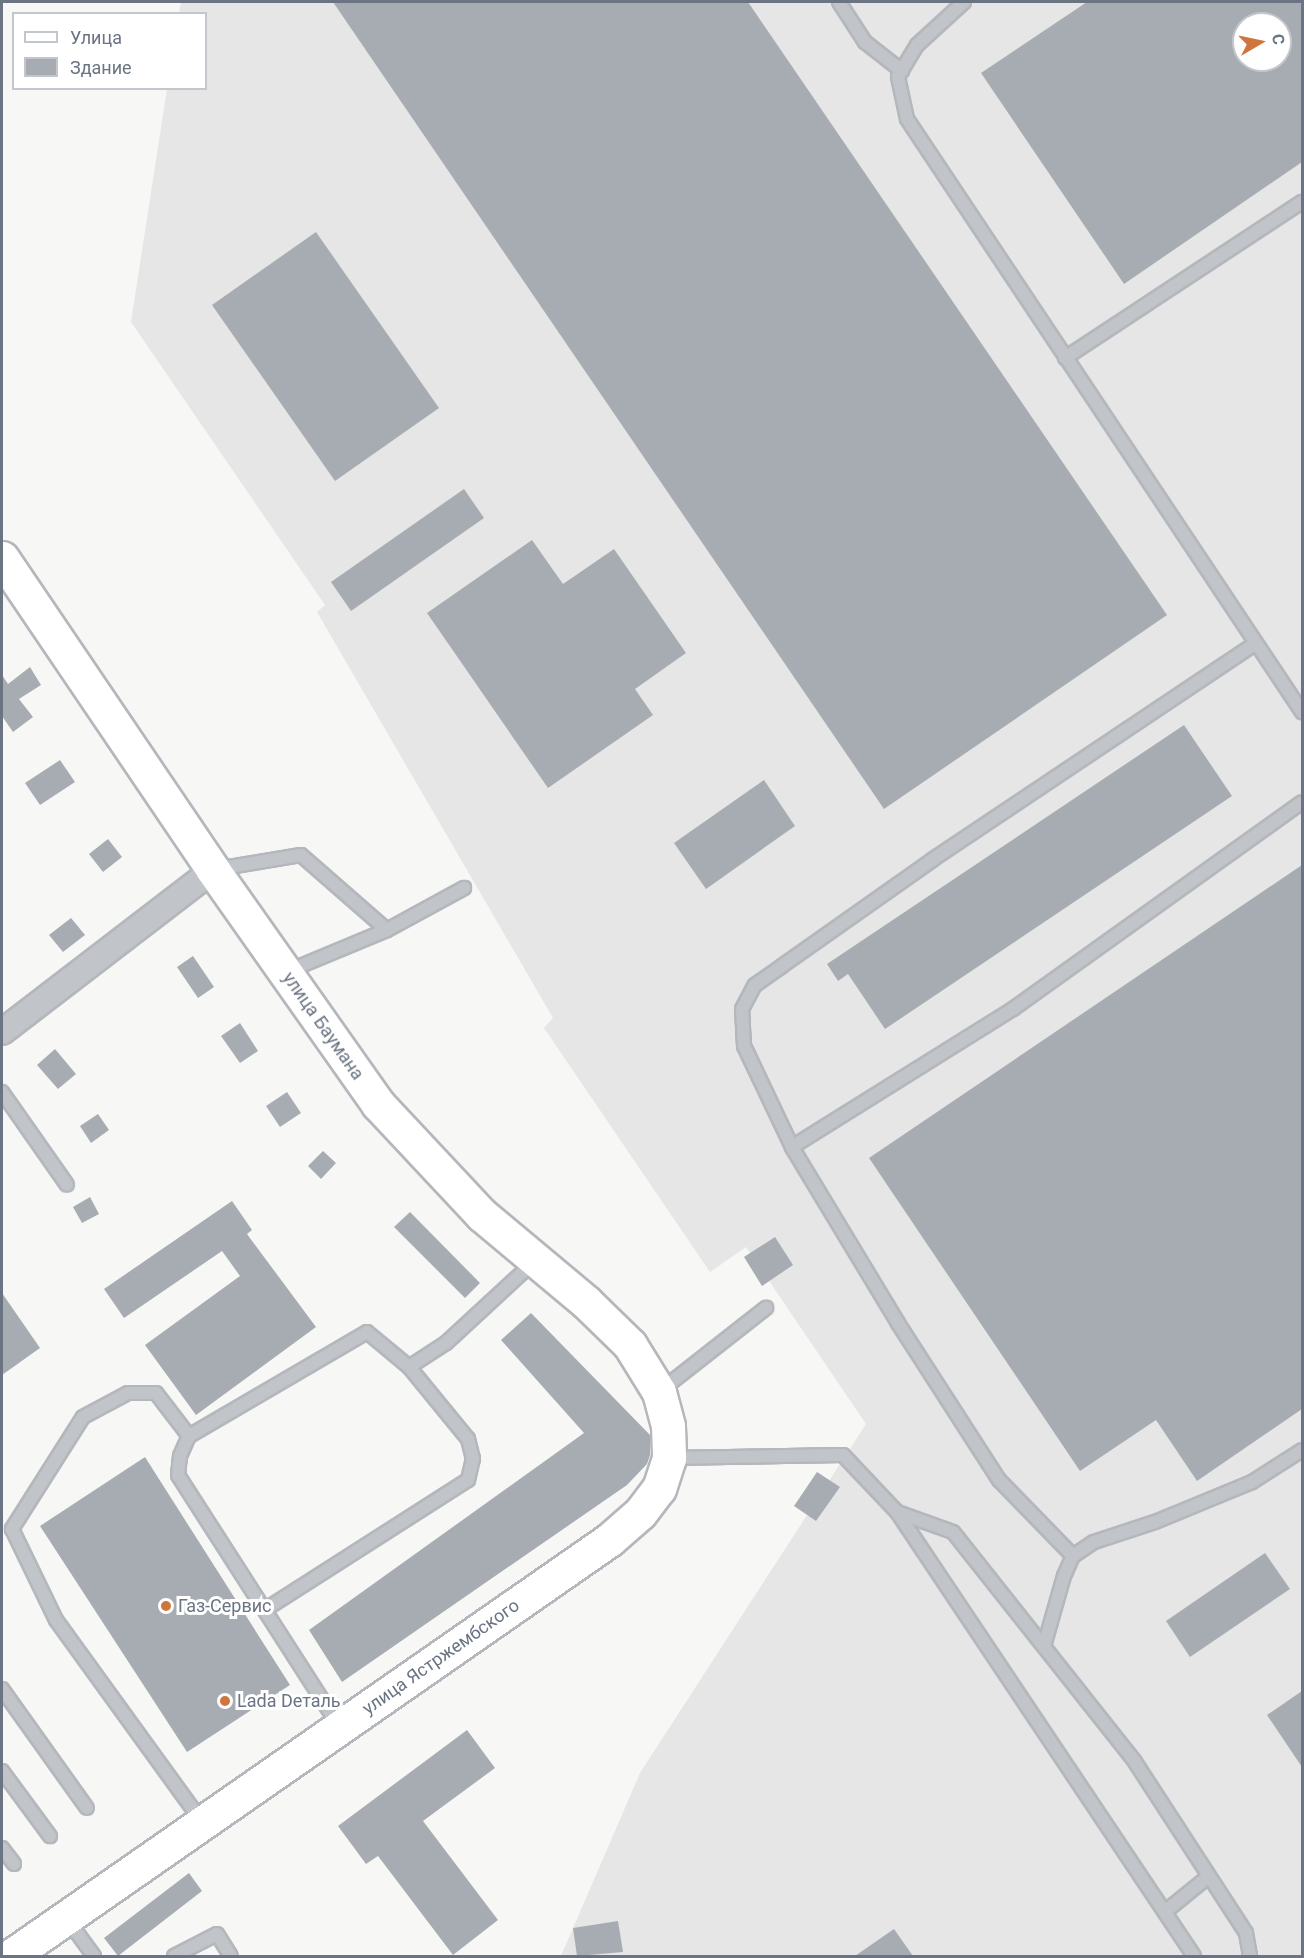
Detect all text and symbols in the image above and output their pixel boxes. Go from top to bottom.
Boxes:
legend [12,12,207,90]
north arrow [1232,12,1292,72]
text: Улица [70,27,122,48]
text: С [1268,33,1288,46]
text: Здание [70,57,132,78]
street label: улица Баумана [278,968,368,1084]
place label: Газ-Сервис [178,1595,272,1617]
street label: улица Ястржембского [358,1595,524,1719]
marker: Газ-Сервис [159,1599,173,1613]
place label: Lada Dеталь [237,1690,341,1712]
marker: Lada Dеталь [218,1694,232,1708]

